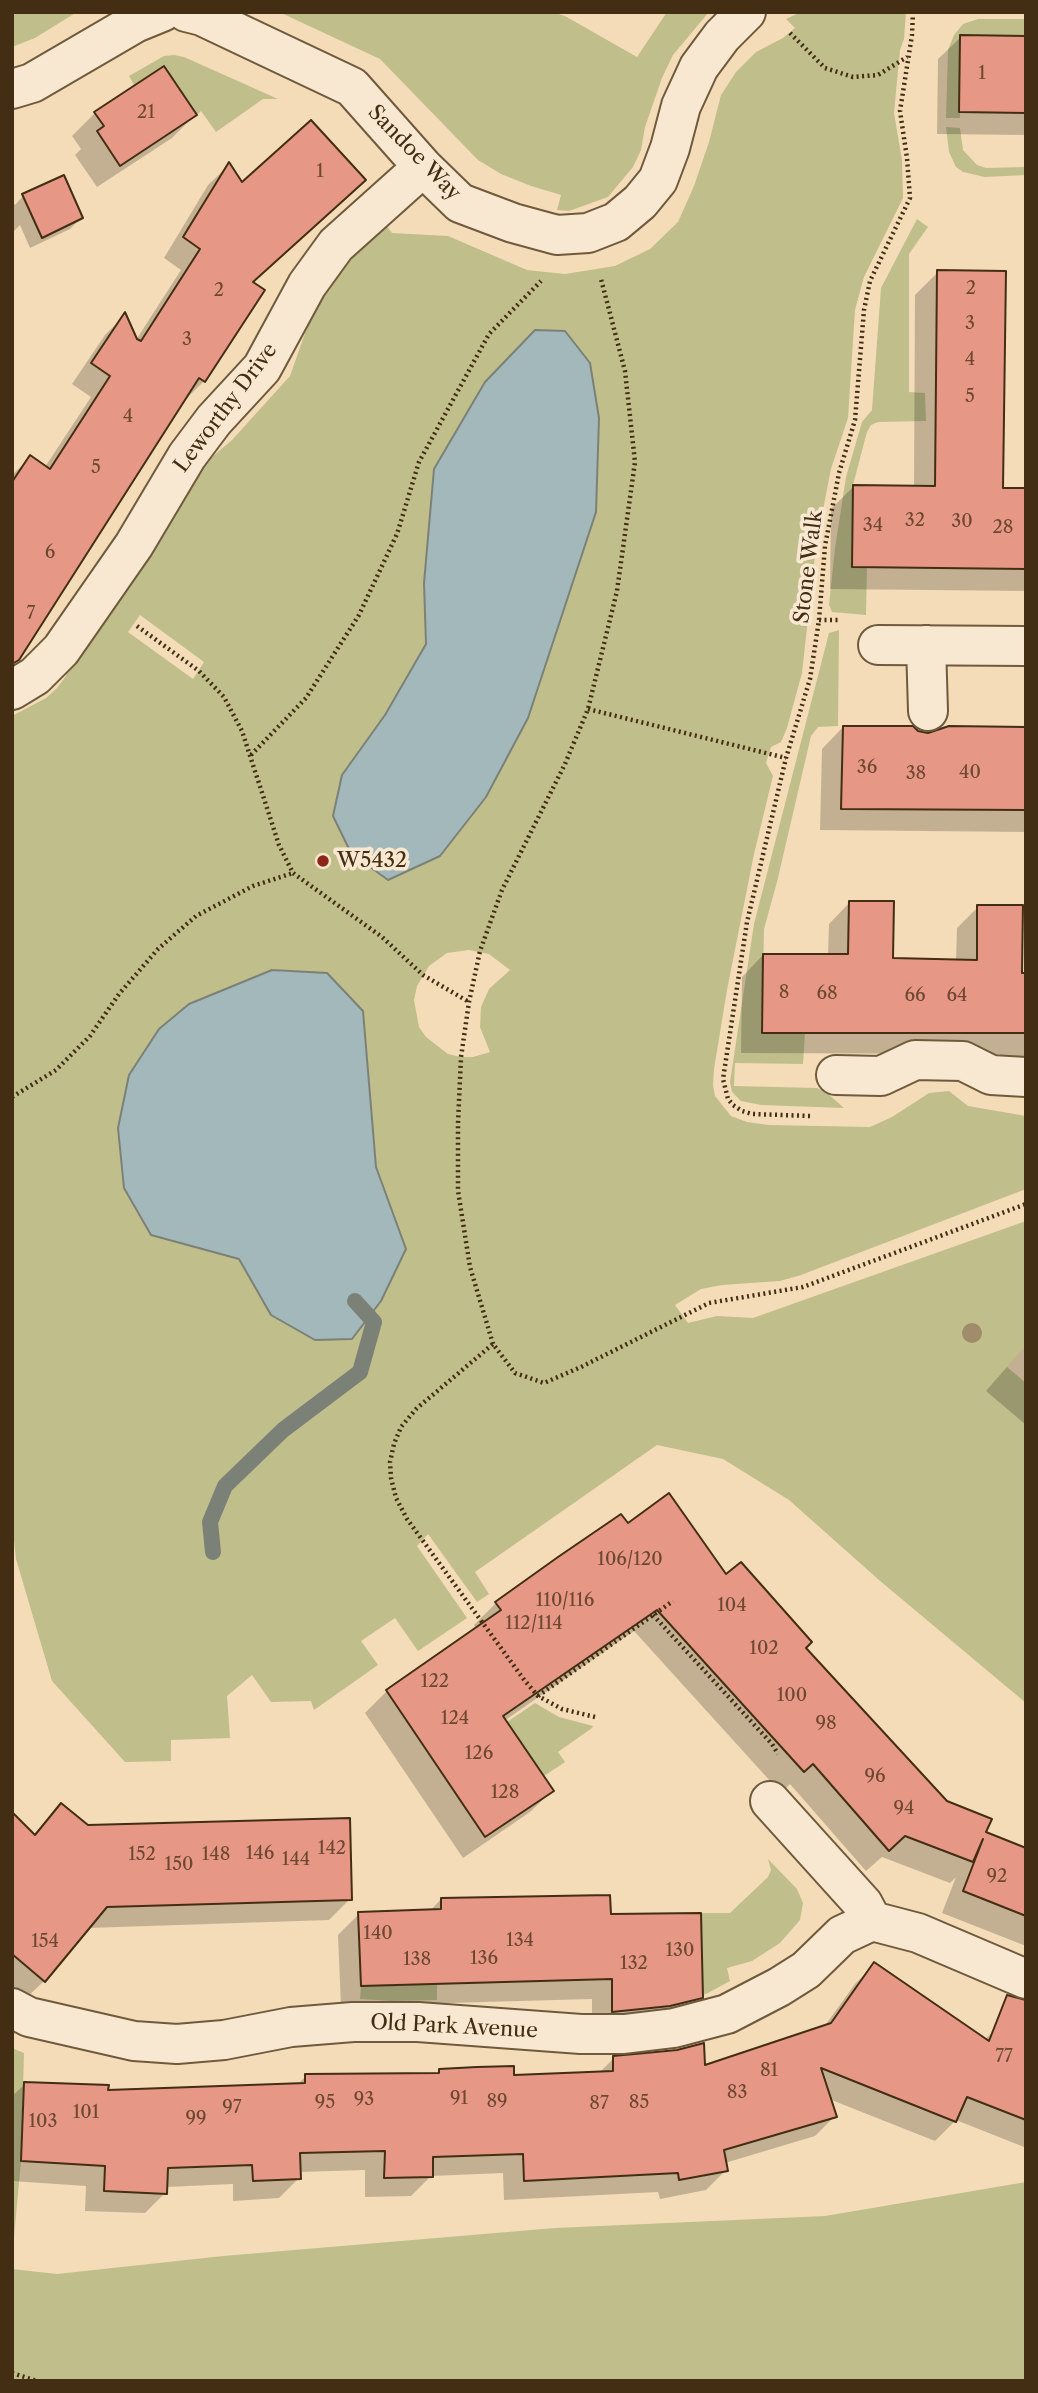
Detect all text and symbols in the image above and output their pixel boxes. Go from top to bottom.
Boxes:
house number: 1 [978,63,986,85]
street label: Sandoe Way [362,100,466,206]
house number: 21 [137,102,155,124]
house number: 1 [316,161,324,183]
house number: 2 [966,278,976,300]
house number: 2 [214,280,224,302]
house number: 3 [965,313,975,335]
house number: 3 [182,329,192,351]
street label: Leworthy Drive [169,338,283,478]
house number: 4 [965,349,975,371]
house number: 5 [965,386,975,408]
house number: 4 [123,406,133,428]
house number: 5 [91,457,101,479]
street label: Stone Walk [790,509,828,625]
house number: 32 [905,510,925,532]
house number: 30 [951,511,973,533]
house number: 34 [863,515,883,537]
house number: 28 [992,517,1014,539]
house number: 6 [45,542,55,564]
house number: 7 [27,603,35,625]
house number: 36 [857,757,877,779]
house number: 40 [959,762,981,784]
house number: 38 [906,763,926,785]
place label: W5432 [337,848,407,874]
marker: W5432 [315,853,331,869]
house number: 8 [779,982,789,1004]
house number: 68 [816,983,838,1005]
house number: 66 [904,985,926,1007]
house number: 64 [947,985,967,1007]
house number: 106/120 [597,1549,663,1571]
house number: 110/116 [536,1590,594,1612]
house number: 104 [717,1595,747,1617]
house number: 112/114 [505,1613,563,1635]
house number: 102 [749,1638,779,1660]
house number: 122 [421,1671,449,1693]
house number: 100 [777,1685,807,1707]
house number: 124 [441,1708,469,1730]
house number: 98 [815,1713,837,1735]
house number: 126 [465,1743,493,1765]
house number: 96 [864,1766,886,1788]
house number: 128 [491,1782,519,1804]
house number: 94 [894,1798,914,1820]
house number: 142 [318,1838,346,1860]
house number: 146 [246,1843,274,1865]
house number: 152 [128,1844,156,1866]
house number: 148 [202,1844,230,1866]
house number: 144 [282,1849,310,1871]
house number: 150 [165,1854,193,1876]
house number: 92 [987,1866,1007,1888]
house number: 140 [363,1923,393,1945]
house number: 134 [506,1930,534,1952]
house number: 154 [31,1931,59,1953]
house number: 130 [666,1940,694,1962]
house number: 136 [470,1948,498,1970]
house number: 138 [403,1949,431,1971]
house number: 132 [620,1953,648,1975]
street label: Old Park Avenue [370,2010,538,2044]
house number: 77 [995,2046,1013,2068]
house number: 81 [760,2060,778,2082]
house number: 83 [727,2082,747,2104]
house number: 91 [450,2088,468,2110]
house number: 93 [354,2089,374,2111]
house number: 89 [486,2091,508,2113]
house number: 95 [315,2092,335,2114]
house number: 85 [629,2092,649,2114]
house number: 87 [589,2093,609,2115]
house number: 97 [222,2097,242,2119]
house number: 101 [73,2102,99,2124]
house number: 99 [185,2108,207,2130]
house number: 103 [29,2111,57,2133]

